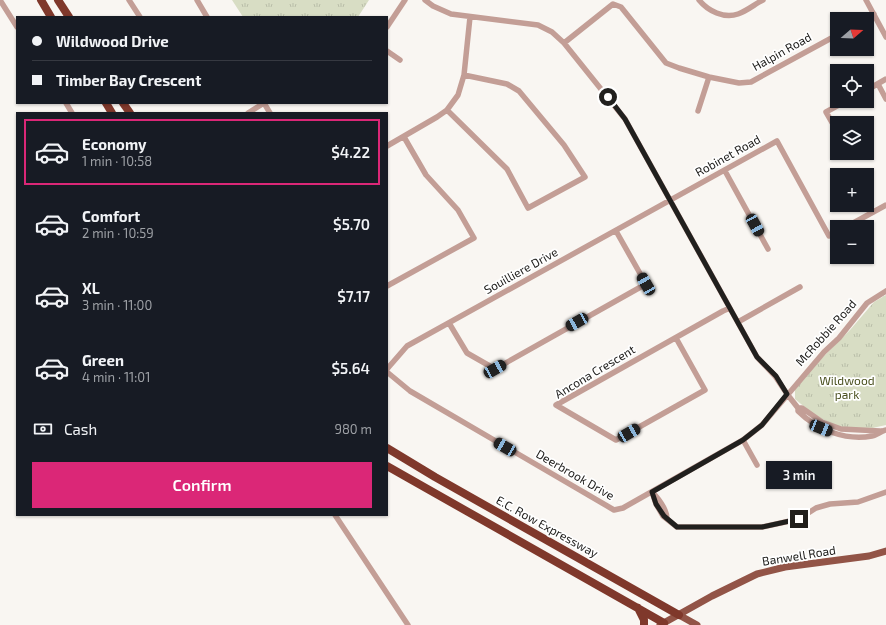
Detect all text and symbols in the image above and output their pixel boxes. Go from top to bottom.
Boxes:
north arrow [830,12,874,56]
map controls [830,12,874,264]
street label: Halpin Road [750,29,814,73]
text: Wildwood Drive [56,32,169,50]
button: locate [830,64,874,108]
text: Timber Bay Crescent [56,71,201,89]
route start [599,88,617,106]
button: layers [830,116,874,160]
street label: Robinet Road [693,131,763,179]
icon: car [34,134,70,170]
text: Economy [82,135,147,153]
text: $4.22 [331,143,370,161]
text: 1 min · 10:58 [82,153,152,169]
button: + [830,168,874,212]
icon: car [34,206,70,242]
text: Comfort [82,207,140,225]
car [744,212,766,238]
text: $5.70 [333,215,370,233]
button: − [830,220,874,264]
text: 2 min · 10:59 [82,225,154,241]
street label: Souilliere Drive [481,244,560,296]
car [635,271,657,297]
icon: car [34,278,70,314]
text: XL [82,279,100,297]
text: $7.17 [337,287,370,305]
street label: McRobbie Road [792,296,859,368]
text: 3 min · 11:00 [82,297,152,313]
car [564,311,590,333]
street label: Ancona Crescent [552,341,637,401]
icon: car [34,350,70,386]
text: Green [82,351,124,369]
car [482,358,508,380]
text: $5.64 [332,359,370,377]
text: 4 min · 11:01 [82,369,150,385]
park label: Wildwood park [819,373,875,401]
icon: cash [32,418,54,440]
car [808,418,834,438]
text: Cash [64,420,97,438]
text: 980 m [335,421,372,437]
car [616,422,642,444]
car [492,436,518,458]
street label: Deerbrook Drive [534,446,617,502]
callout: 3 min [766,461,832,489]
button: Confirm [32,462,372,508]
text: 3 min [783,467,815,483]
street label: E.C. Row Expressway [494,492,601,560]
route end [790,510,808,528]
street label: Banwell Road [761,542,837,568]

